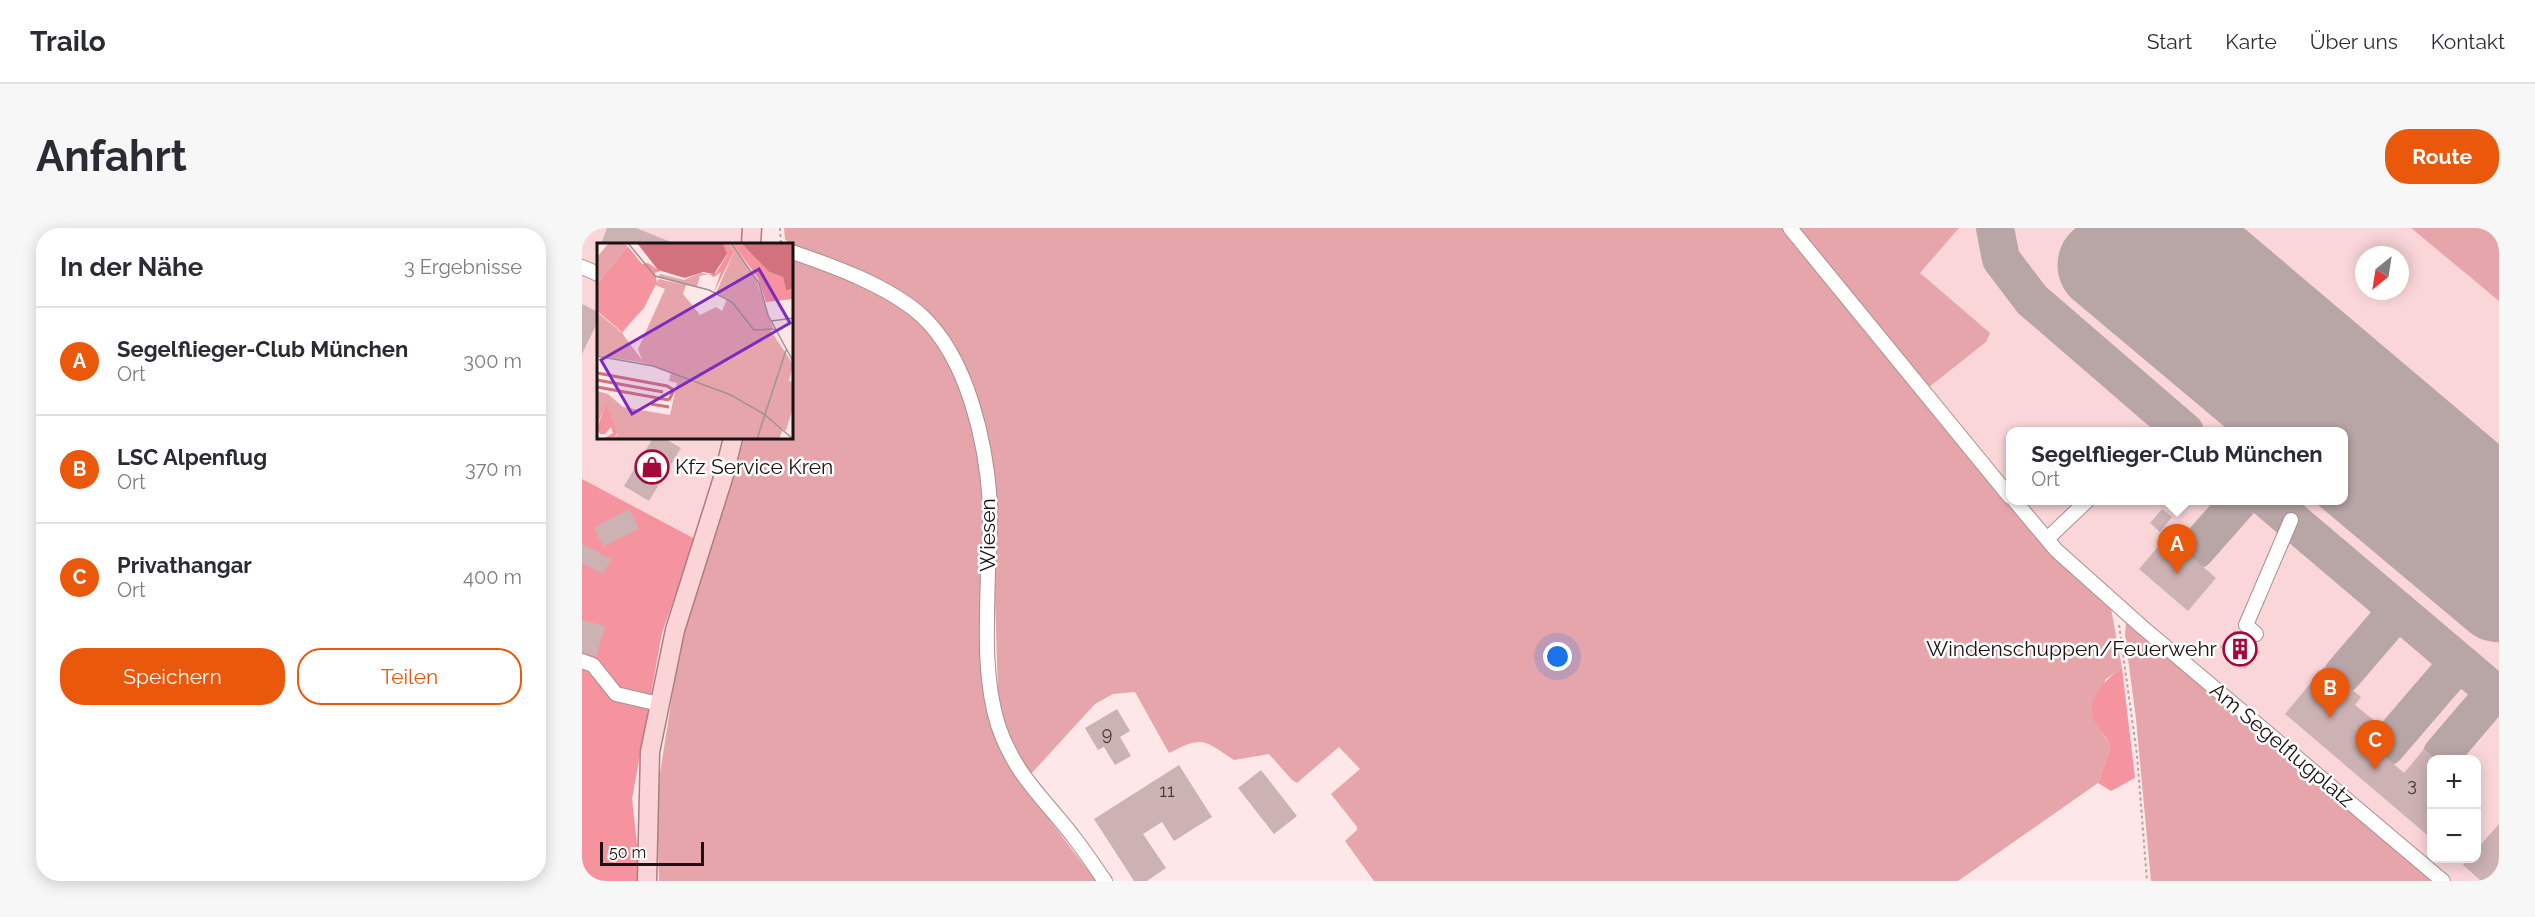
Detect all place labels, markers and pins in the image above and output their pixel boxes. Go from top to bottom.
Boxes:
shop icon: Kfz Service Kren [634,449,670,485]
place label: Kfz Service Kren [675,454,833,479]
pin: A [2158,524,2196,574]
building icon: Windenschuppen/Feuerwehr [2222,631,2258,667]
place label: Windenschuppen/Feuerwehr [1926,636,2218,661]
pin: B [2310,668,2350,718]
pin: C [2356,720,2394,770]

